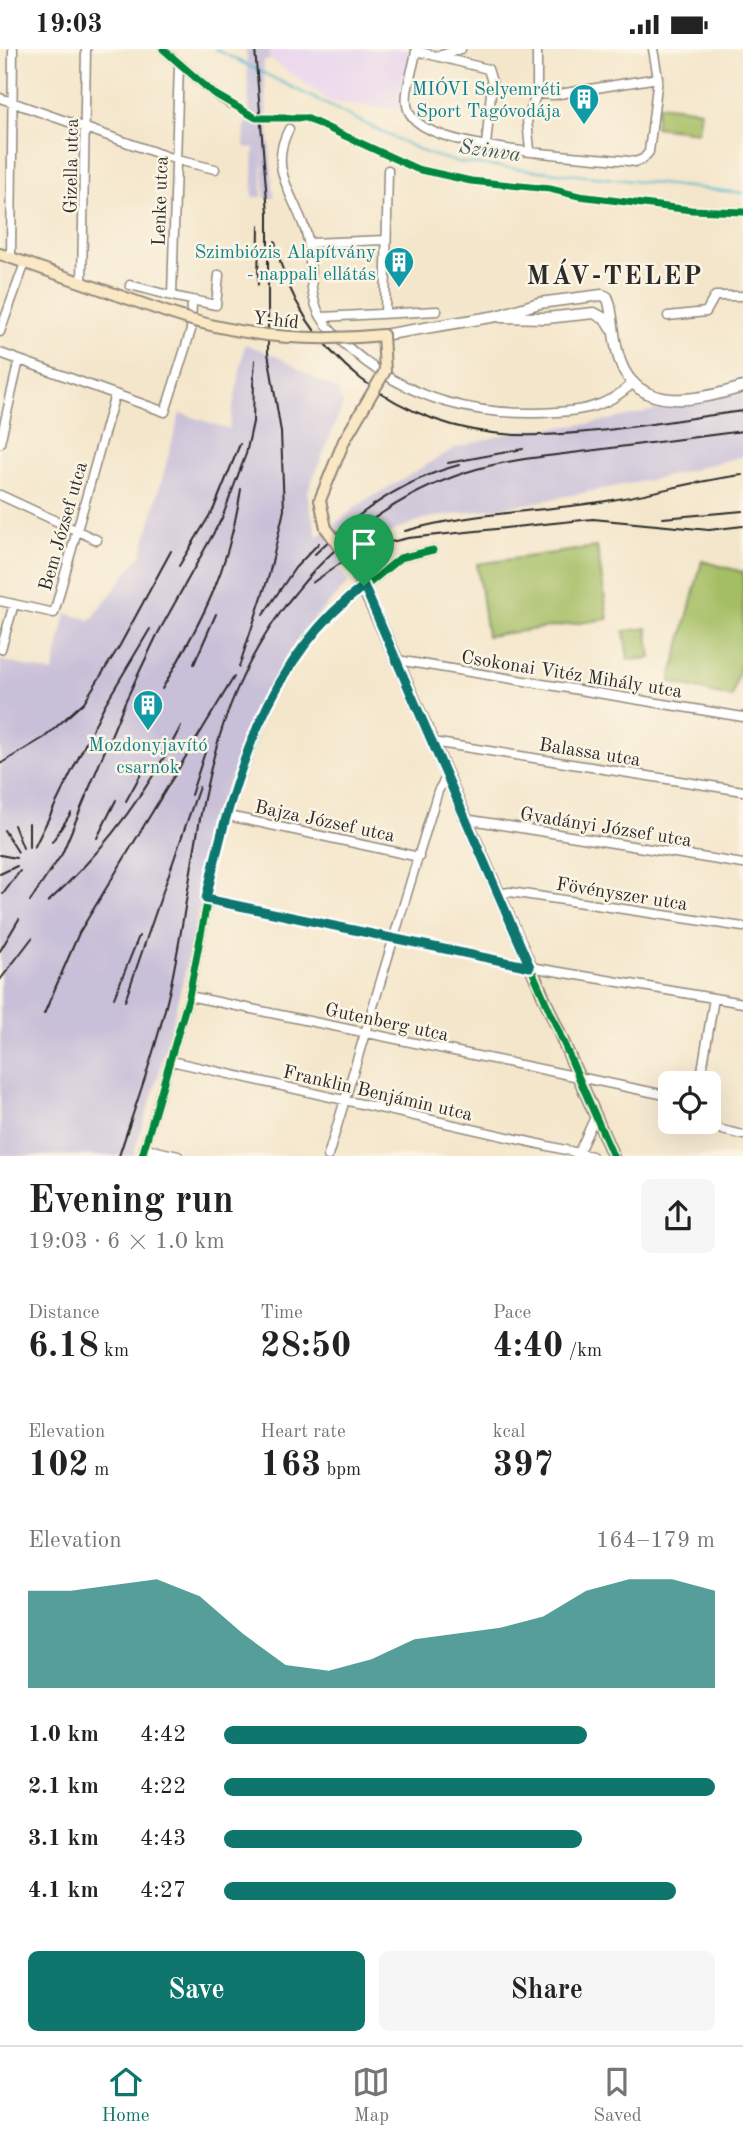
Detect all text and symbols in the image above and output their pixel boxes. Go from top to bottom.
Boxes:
text: 19:03 [35,12,103,38]
place label: MIÓVI Selyemréti Sport Tagóvodája [411,76,562,122]
building icon: MIÓVI Selyemréti Sport Tagóvodája [567,82,601,126]
street label: Gizella utca [62,118,83,214]
water label: Szinva [457,137,522,166]
street label: Lenke utca [150,155,173,246]
place label: Szimbiózis Alapítvány - nappali ellátás [194,244,376,285]
building icon: Szimbiózis Alapítvány - nappali ellátás [382,245,416,289]
district label: MÁV-TELEP [527,258,703,290]
street label: Y-híd [252,310,300,333]
street label: Bem József utca [37,459,92,593]
pin [334,514,394,586]
icon: arrive [345,525,383,563]
street label: Csokonai Vitéz Mihály utca [460,649,684,702]
building icon: Mozdonyjavító csarnok [131,688,165,732]
street label: Balassa utca [537,736,642,771]
place label: Mozdonyjavító csarnok [88,737,208,778]
street label: Bajza József utca [253,798,397,847]
street label: Gvadányi József utca [518,805,693,852]
street label: Fövényszer utca [555,876,689,915]
street label: Gutenberg utca [323,1001,451,1046]
street label: Franklin Benjámin utca [281,1063,475,1126]
map controls [658,1071,721,1134]
button: locate [658,1071,721,1134]
button: share [641,1179,715,1253]
text: Evening run [28,1183,234,1221]
text: 19:03 · 6 × 1.0 km [28,1230,225,1253]
text: Distance [28,1304,100,1323]
text: Time [260,1304,303,1323]
text: Pace [493,1304,531,1323]
text: 6.18 [28,1329,99,1364]
text: 28:50 [260,1329,351,1364]
text: 4:40 [493,1329,563,1364]
text: km [99,1342,129,1361]
text: /km [563,1342,602,1361]
text: Elevation [28,1423,105,1442]
text: Heart rate [260,1423,346,1442]
text: kcal [493,1423,525,1442]
text: 102 [28,1448,89,1483]
text: 163 [260,1448,321,1483]
text: 397 [493,1448,554,1483]
text: m [89,1461,109,1480]
text: bpm [321,1461,361,1480]
text: Elevation [28,1529,122,1552]
text: 164–179 m [596,1529,715,1552]
text: 1.0 km [28,1723,99,1746]
text: 4:42 [140,1723,186,1746]
text: 2.1 km [28,1775,99,1798]
text: 4:22 [140,1775,186,1798]
text: 3.1 km [28,1827,99,1850]
text: 4:43 [140,1827,186,1850]
text: 4.1 km [28,1879,99,1902]
text: 4:27 [140,1879,186,1902]
button: Save [28,1951,365,2031]
button: Share [379,1951,715,2031]
tab: Home [101,2063,150,2128]
tab: Map [352,2063,390,2128]
tab: Saved [593,2063,642,2128]

